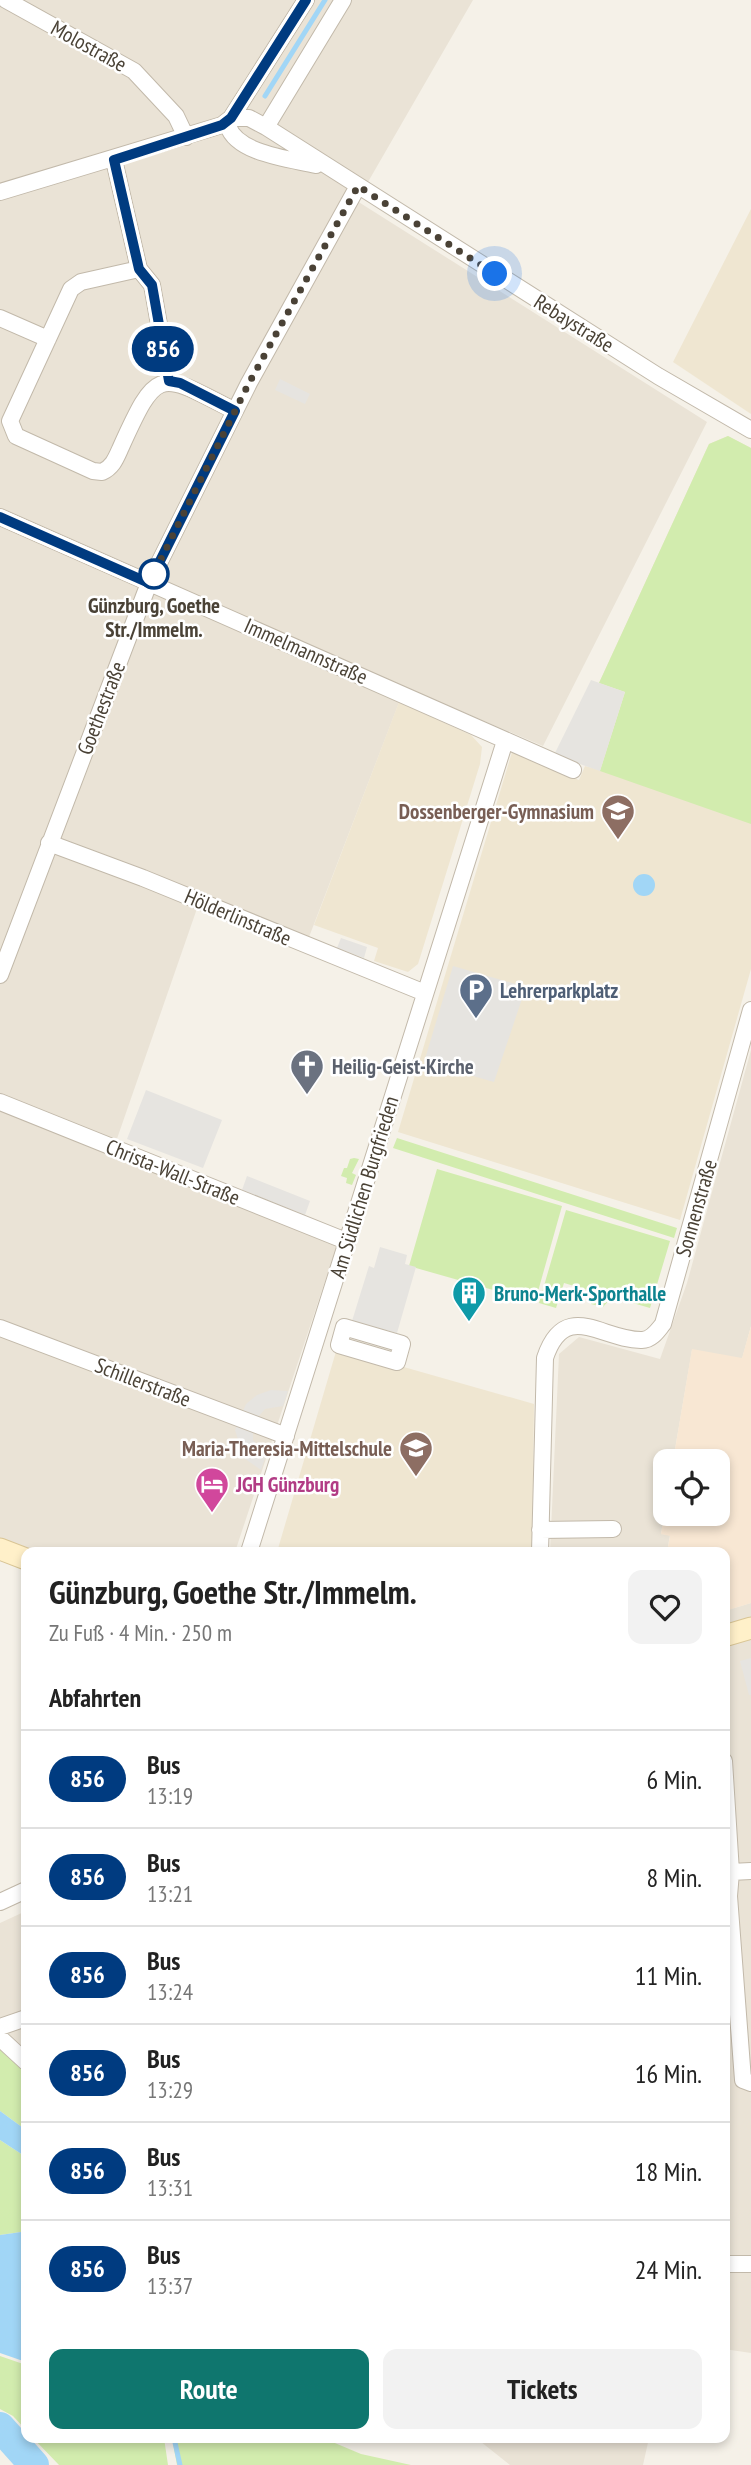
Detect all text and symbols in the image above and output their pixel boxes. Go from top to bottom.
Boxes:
street label: Molostraße [46,14,132,78]
your location [477,256,512,291]
street label: Rebaystraße [529,288,619,358]
line badge: 856 [123,326,203,372]
text: 856 [146,333,180,364]
marker: Günzburg, Goethe Str./Immelm. [139,559,169,589]
place label: Günzburg, Goethe Str./Immelm. [88,592,220,643]
street label: Immelmannstraße [240,612,372,690]
street label: Goethestraße [71,658,131,758]
school or university icon: Dossenberger-Gymnasium [599,792,637,841]
place label: Dossenberger-Gymnasium [399,798,594,825]
street label: Hölderlinstraße [181,882,295,952]
parking icon: Lehrerparkplatz [457,971,495,1020]
place label: Lehrerparkplatz [500,977,618,1004]
church icon: Heilig-Geist-Kirche [288,1047,326,1096]
place label: Heilig-Geist-Kirche [332,1053,474,1080]
street label: Am Südlichen Burgfrieden [323,1093,405,1281]
street label: Christa-Wall-Straße [102,1133,244,1211]
street label: Sonnenstraße [669,1156,723,1260]
building icon: Bruno-Merk-Sporthalle [450,1274,488,1323]
place label: Bruno-Merk-Sporthalle [494,1280,666,1307]
street label: Schillerstraße [91,1351,195,1413]
school or university icon: Maria-Theresia-Mittelschule [397,1429,435,1478]
place label: Maria-Theresia-Mittelschule [182,1435,392,1462]
map controls [653,1449,730,1526]
button: locate [653,1449,730,1526]
hotel icon: JGH Günzburg [193,1465,231,1514]
place label: JGH Günzburg [235,1471,339,1498]
text: Günzburg, Goethe Str./Immelm. [49,1570,417,1613]
button: heart [628,1570,702,1644]
text: Zu Fuß · 4 Min. · 250 m [49,1618,232,1647]
text: Abfahrten [49,1681,141,1714]
text: Bus [147,1748,180,1781]
text: 856 [70,1763,105,1794]
text: 6 Min. [647,1763,702,1796]
text: 13:19 [147,1781,193,1810]
text: Bus [147,1846,180,1879]
text: 856 [70,1861,105,1892]
text: 8 Min. [647,1861,702,1894]
text: 13:21 [147,1879,193,1908]
text: Bus [147,1944,180,1977]
text: 856 [70,1959,105,1990]
text: 11 Min. [635,1959,702,1992]
text: 13:24 [147,1977,193,2006]
text: Bus [147,2042,180,2075]
text: 856 [70,2057,105,2088]
text: 16 Min. [635,2057,702,2090]
text: 13:29 [147,2075,193,2104]
text: Bus [147,2140,180,2173]
text: 856 [70,2155,105,2186]
text: 18 Min. [635,2155,702,2188]
text: 13:31 [147,2173,193,2202]
text: Bus [147,2238,180,2271]
text: 856 [70,2253,105,2284]
text: 24 Min. [635,2253,702,2286]
text: 13:37 [147,2271,193,2300]
button: Route [49,2349,369,2429]
button: Tickets [383,2349,702,2429]

